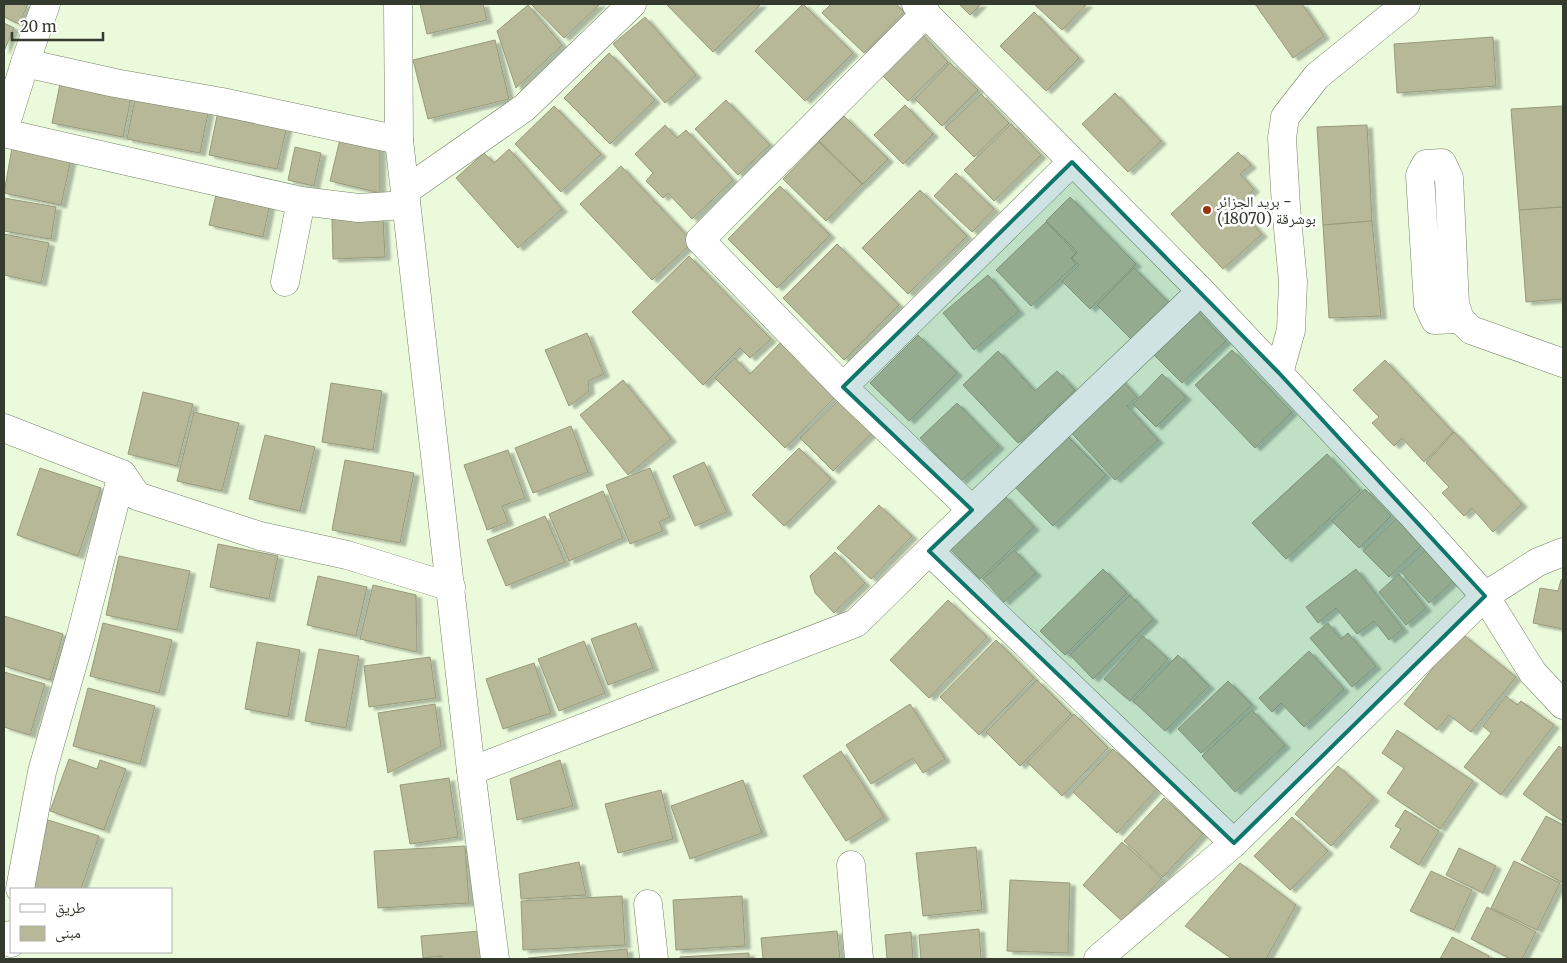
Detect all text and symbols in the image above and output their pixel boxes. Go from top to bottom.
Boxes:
scale bar [12,10,104,42]
text: 20 m [20,17,57,36]
place label: بريد الجزائر - بوشرقة (18070) [1216,192,1316,228]
marker: بريد الجزائر - بوشرقة (18070) [1201,204,1213,216]
legend [10,888,172,953]
text: طريق [55,898,86,918]
text: مبنى [55,923,81,943]

